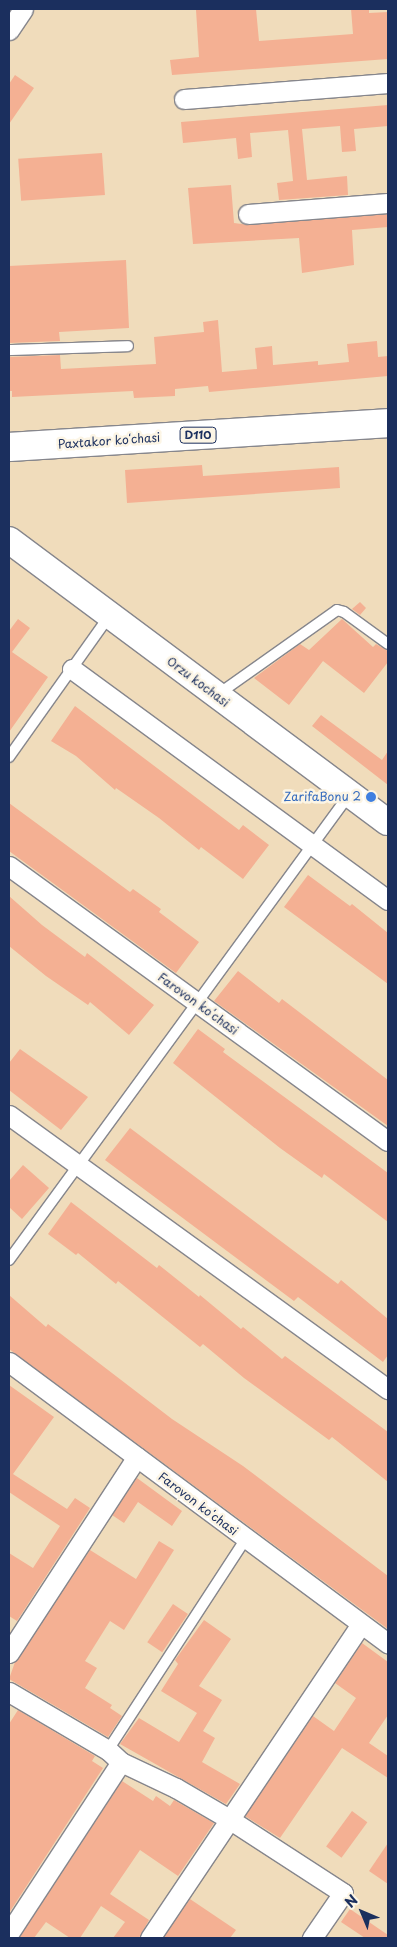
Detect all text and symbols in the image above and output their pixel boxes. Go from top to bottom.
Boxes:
road number: D110 [179,426,217,444]
street label: Paxtakor koʻchasi [57,430,161,452]
street label: Orzu kochasi [164,654,232,710]
place label: ZarifaBonu 2 [284,790,361,804]
marker: ZarifaBonu 2 [365,791,377,803]
street label: Farovon koʻchasi [155,970,241,1038]
street label: Farovon koʻchasi [155,1469,241,1539]
north arrow [337,1887,387,1937]
text: N [340,1890,362,1912]

